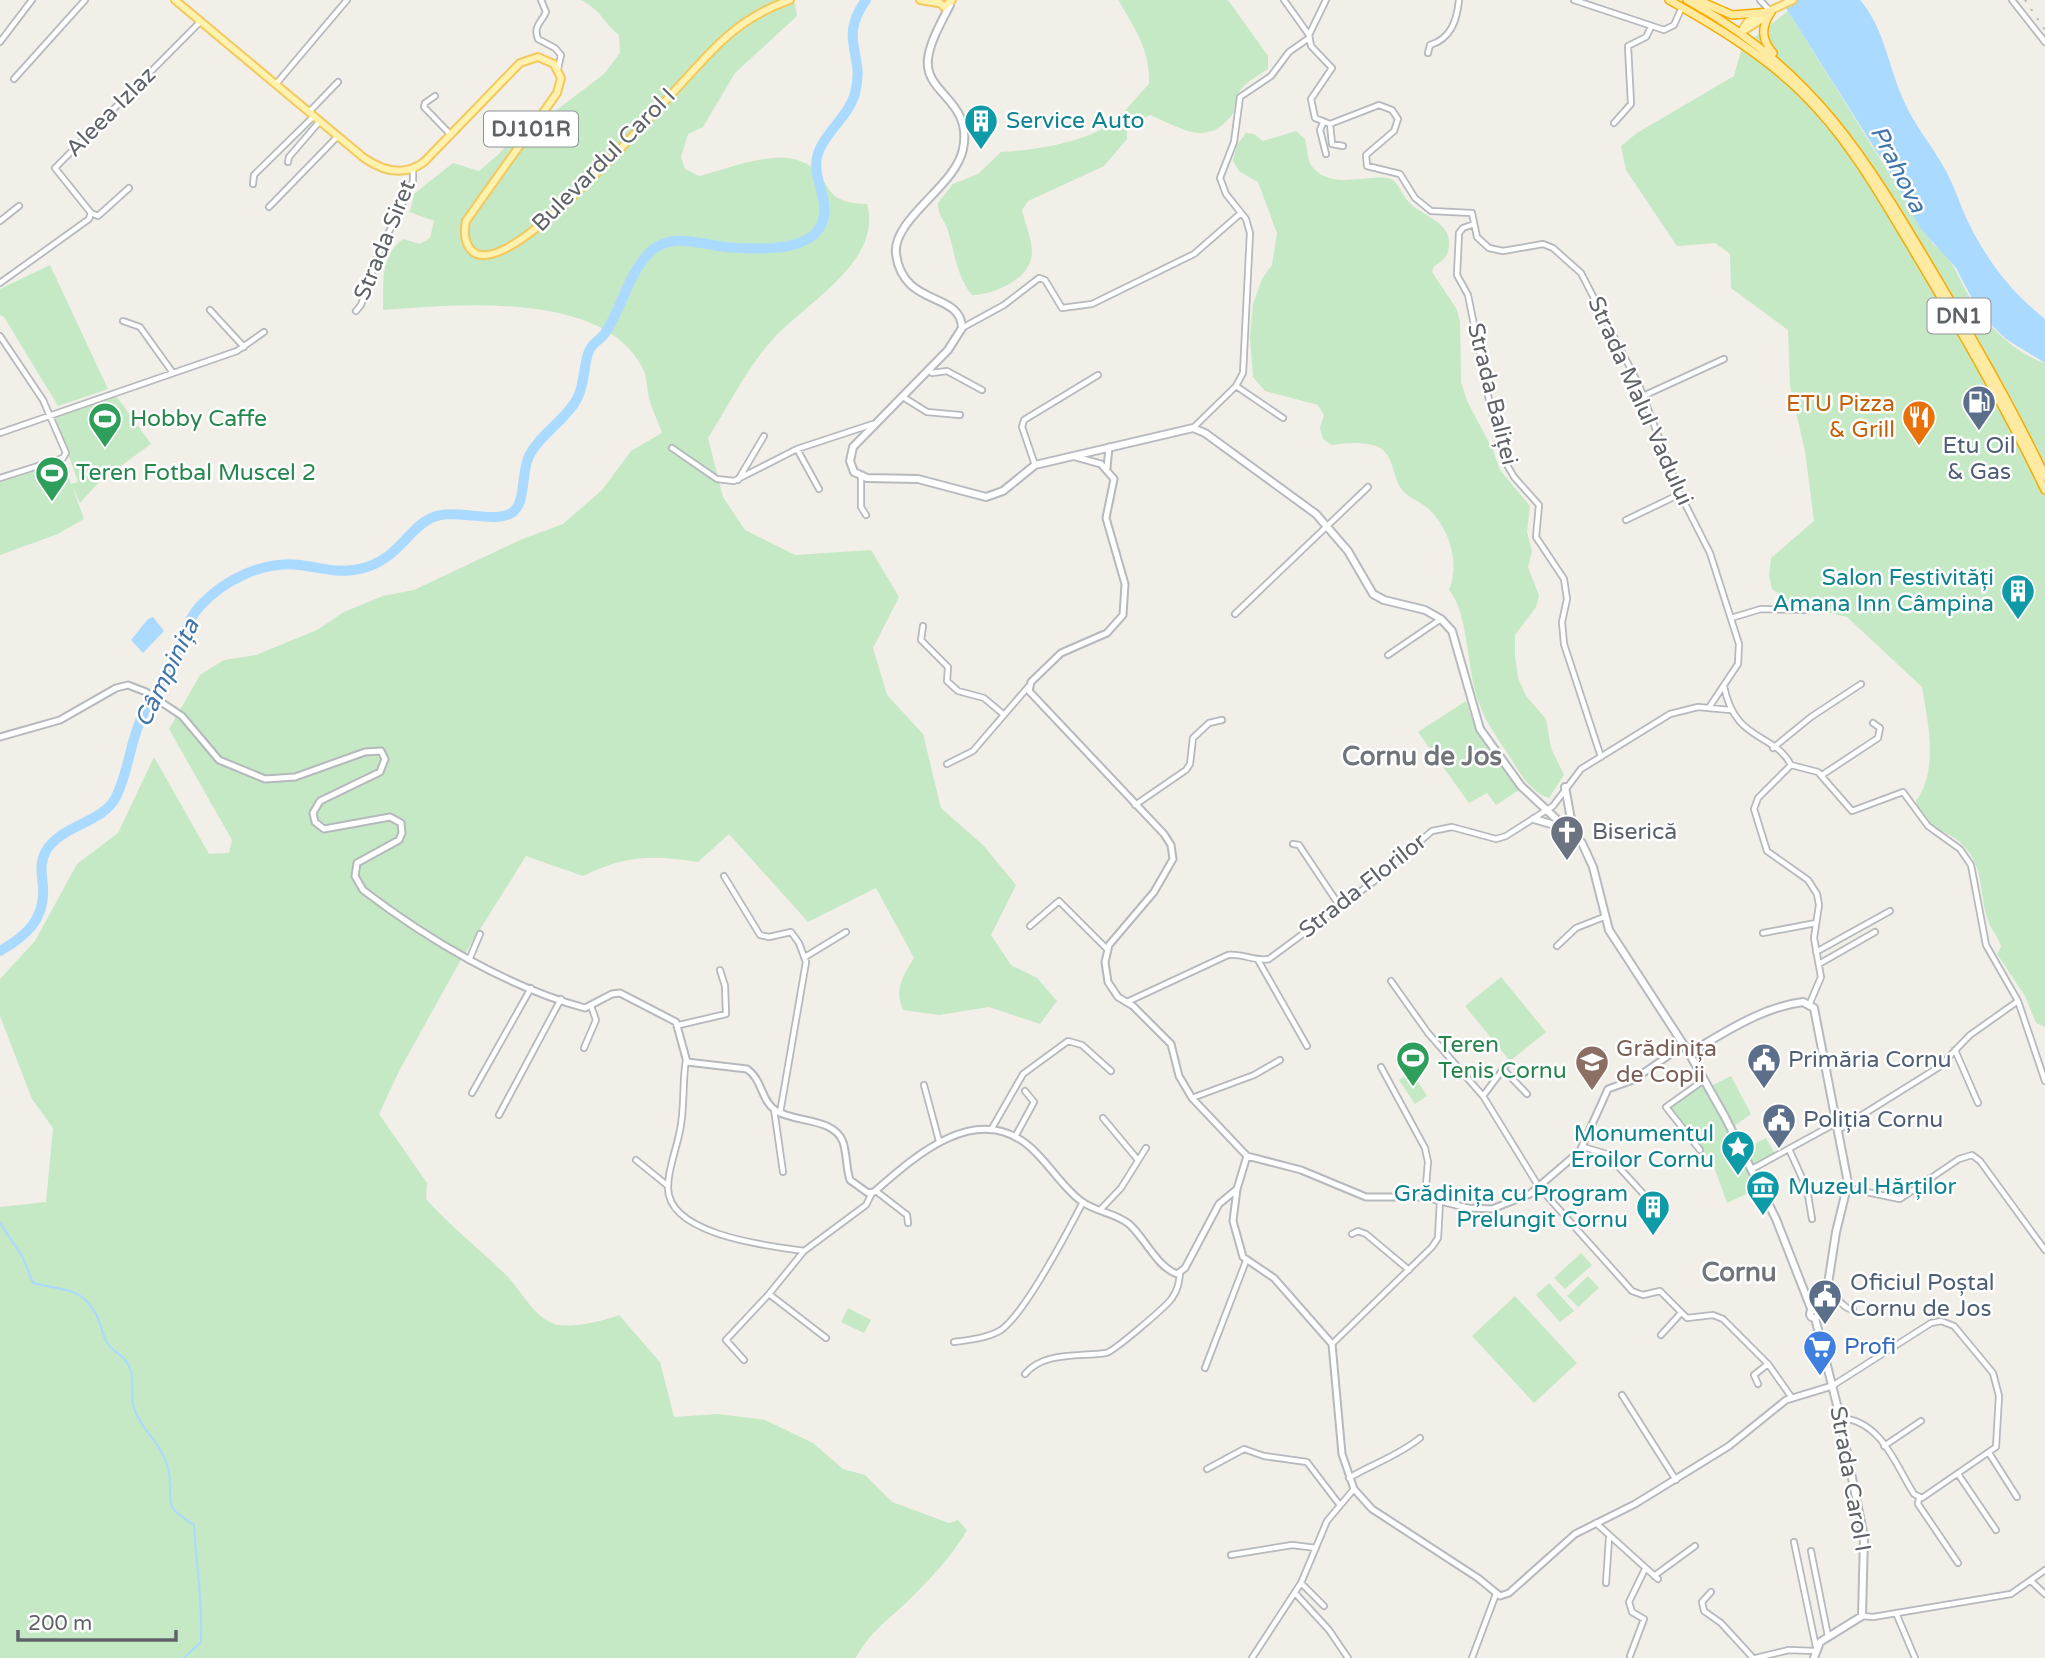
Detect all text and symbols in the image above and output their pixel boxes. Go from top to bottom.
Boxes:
street label: Aleea Izlaz [60,61,162,163]
street label: Bulevardul Carol I [526,82,682,238]
building icon: Service Auto [962,102,1000,151]
place label: Service Auto [1006,107,1145,135]
road number: DJ101R [484,111,578,146]
water label: Prahova [1864,121,1932,218]
street label: Strada Siret [348,175,422,304]
street label: Strada Malul Vadului [1581,292,1699,510]
road number: DN1 [1927,298,1990,334]
street label: Strada Baliței [1461,320,1523,468]
fuel station icon: Etu Oil & Gas [1960,383,1998,432]
place label: ETU Pizza & Grill [1786,390,1895,444]
restaurant icon: ETU Pizza & Grill [1900,398,1938,447]
sports icon: Hobby Caffe [86,400,124,449]
place label: Hobby Caffe [130,405,267,433]
place label: Etu Oil & Gas [1943,432,2015,486]
sports icon: Teren Fotbal Muscel 2 [33,454,71,503]
place label: Teren Fotbal Muscel 2 [76,459,316,487]
place label: Salon Festivități Amana Inn Câmpina [1773,564,1994,618]
building icon: Salon Festivități Amana Inn Câmpina [1999,572,2037,621]
water label: Câmpinița [128,614,206,732]
district label: Cornu de Jos [1342,741,1502,772]
church icon: Biserică [1548,813,1586,862]
place label: Biserică [1592,818,1677,846]
street label: Strada Florilor [1294,827,1433,945]
place label: Teren Tenis Cornu [1438,1031,1567,1085]
place label: Grădinița de Copii [1616,1035,1717,1089]
sports icon: Teren Tenis Cornu [1394,1039,1432,1088]
public building icon: Primăria Cornu [1745,1041,1783,1090]
school or university icon: Grădinița de Copii [1573,1043,1611,1092]
place label: Primăria Cornu [1788,1046,1952,1074]
public building icon: Poliția Cornu [1760,1101,1798,1150]
place label: Poliția Cornu [1803,1106,1943,1134]
place label: Monumentul Eroilor Cornu [1570,1120,1714,1174]
place icon: Monumentul Eroilor Cornu [1719,1128,1757,1177]
museum icon: Muzeul Hărților [1744,1168,1782,1217]
place label: Muzeul Hărților [1788,1173,1956,1201]
place label: Grădinița cu Program Prelungit Cornu [1394,1180,1628,1234]
building icon: Grădinița cu Program Prelungit Cornu [1634,1188,1672,1237]
district label: Cornu [1702,1257,1776,1288]
place label: Oficiul Poștal Cornu de Jos [1850,1269,1995,1323]
public building icon: Oficiul Poștal Cornu de Jos [1806,1277,1844,1326]
supermarket icon: Profi [1801,1328,1839,1377]
place label: Profi [1844,1333,1896,1361]
street label: Strada Carol I [1823,1404,1877,1554]
scale bar [18,1598,175,1642]
text: 200 m [28,1611,92,1636]

